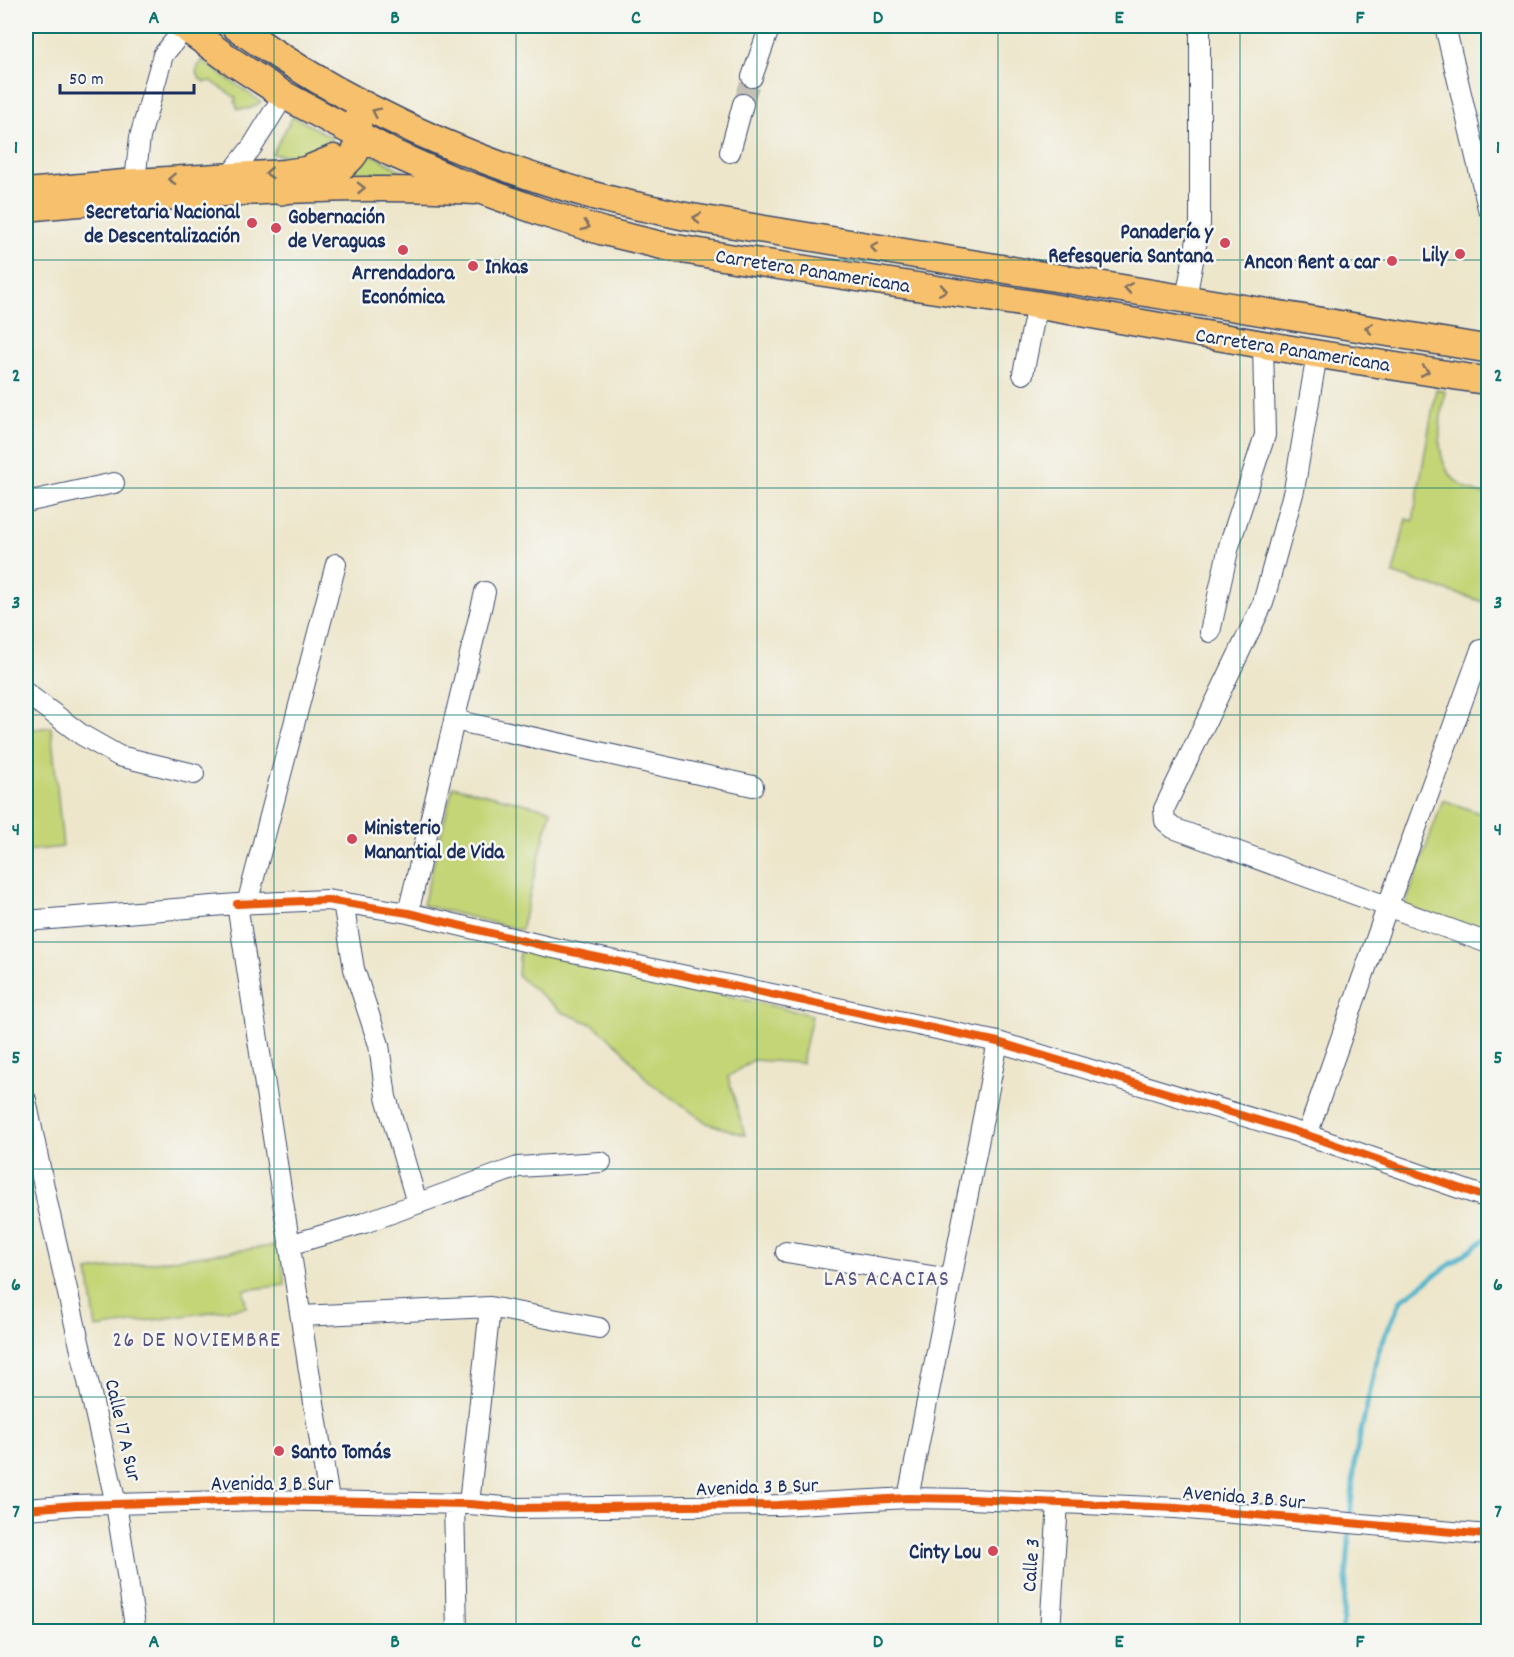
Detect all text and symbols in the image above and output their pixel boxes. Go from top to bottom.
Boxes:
text: A [149,5,160,33]
text: B [390,5,400,33]
text: C [631,5,641,33]
text: D [873,5,884,33]
text: E [1114,5,1124,33]
text: F [1356,5,1366,33]
scale bar [60,57,194,95]
text: 50 m [69,68,104,93]
one-way arrow [372,107,383,119]
text: 1 [14,135,18,163]
text: 1 [1496,135,1500,163]
one-way arrow [264,166,273,179]
one-way arrow [167,172,176,185]
one-way arrow [356,182,365,194]
place label: Secretaria Nacional de Descentalización [84,199,241,253]
place label: Gobernación de Veraguas [288,204,386,258]
one-way arrow [692,213,701,225]
marker: Secretaria Nacional de Descentalización [245,216,259,230]
one-way arrow [580,219,591,231]
place label: Panadería y Refesqueria Santana [1048,219,1214,273]
marker: Gobernación de Veraguas [269,221,283,235]
marker: Panadería y Refesqueria Santana [1218,236,1232,250]
one-way arrow [869,242,878,254]
place label: Lily [1422,242,1449,272]
marker: Arrendadora Económica [396,243,410,257]
street label: Carretera Panamericana [713,243,913,303]
marker: Lily [1453,247,1467,261]
place label: Ancon Rent a car [1244,249,1381,279]
place label: Inkas [485,254,529,284]
marker: Ancon Rent a car [1385,254,1399,268]
marker: Inkas [466,259,480,273]
place label: Arrendadora Económica [352,260,455,314]
one-way arrow [1124,283,1133,295]
one-way arrow [938,284,947,296]
street label: Carretera Panamericana [1193,322,1393,382]
one-way arrow [1364,323,1373,335]
text: 2 [12,363,20,391]
text: 2 [1494,363,1502,391]
one-way arrow [1421,364,1430,376]
text: 3 [12,590,20,618]
text: 3 [1494,590,1502,618]
place label: Ministerio Manantial de Vida [364,815,505,869]
text: 4 [12,817,20,845]
text: 4 [1494,817,1502,845]
marker: Ministerio Manantial de Vida [345,832,359,846]
text: 5 [11,1045,21,1073]
text: 5 [1493,1045,1503,1073]
district label: LAS ACACIAS [824,1265,950,1296]
text: 6 [11,1272,21,1300]
text: 6 [1493,1272,1503,1300]
district label: 26 DE NOVIEMBRE [112,1326,282,1357]
street label: Calle 17 A Sur [95,1377,147,1485]
place label: Santo Tomás [291,1439,391,1469]
marker: Santo Tomás [272,1444,286,1458]
street label: Avenida 3 B Sur [211,1471,333,1501]
street label: Avenida 3 B Sur [695,1472,819,1506]
street label: Avenida 3 B Sur [1181,1479,1306,1519]
text: 7 [12,1499,20,1527]
text: 7 [1494,1499,1502,1527]
street label: Calle 3 [1016,1537,1050,1593]
place label: Cinty Lou [909,1539,981,1569]
marker: Cinty Lou [986,1544,1000,1558]
text: A [149,1629,160,1657]
text: B [390,1629,400,1657]
text: C [631,1629,641,1657]
text: D [873,1629,884,1657]
text: E [1114,1629,1124,1657]
text: F [1356,1629,1366,1657]

